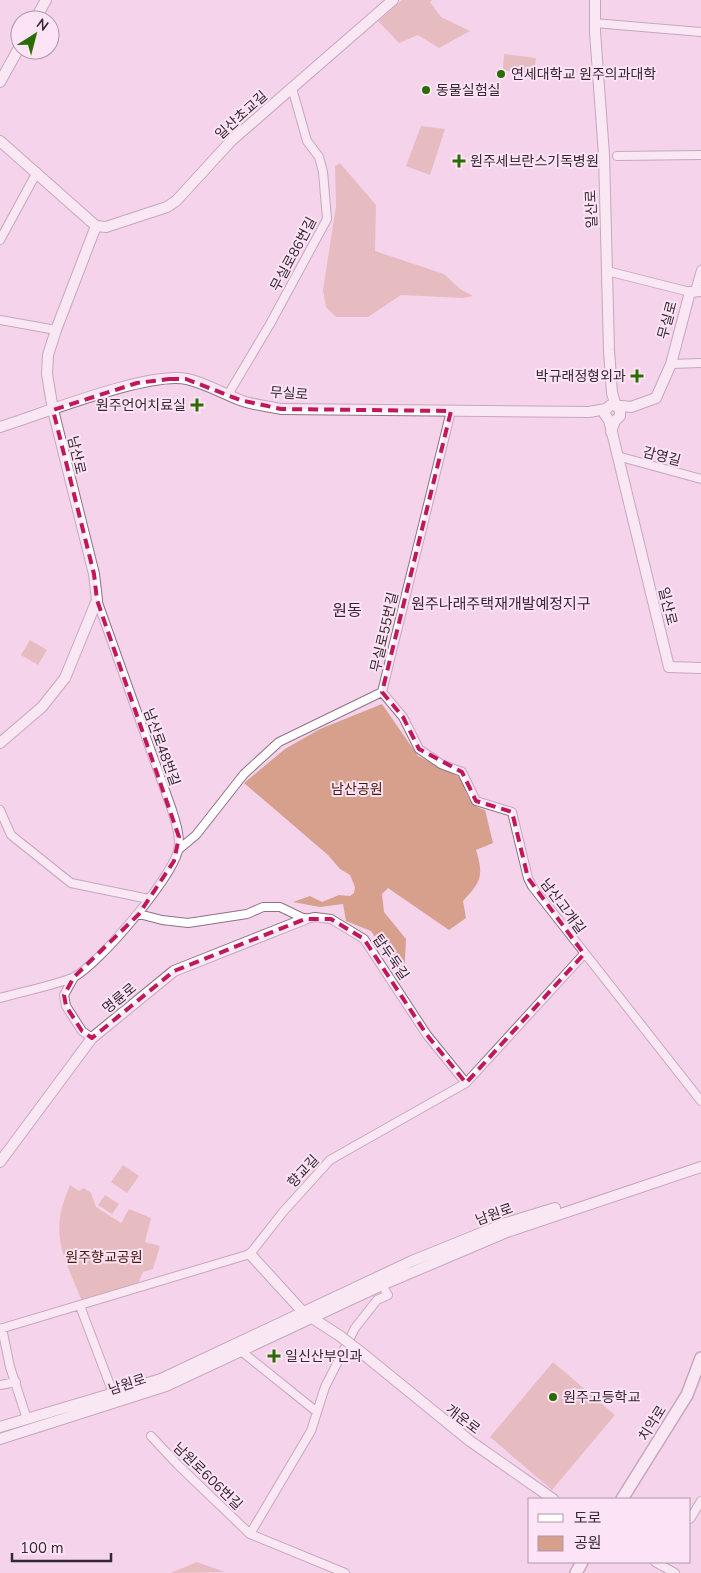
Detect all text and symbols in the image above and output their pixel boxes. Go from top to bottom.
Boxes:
north arrow [10,10,60,60]
text: N [33,14,52,36]
place label: 연세대학교 원주의과대학 [511,65,656,84]
marker: 연세대학교 원주의과대학 [495,68,507,80]
place label: 동물실험실 [436,81,500,100]
marker: 동물실험실 [420,84,432,96]
street label: 일산초교길 [211,87,272,144]
place label: 원주세브란스기독병원 [470,152,599,171]
marker: 원주세브란스기독병원 [452,154,466,168]
street label: 일산로 [581,189,602,229]
street label: 무실로86번길 [266,214,321,295]
street label: 무실로 [653,299,682,341]
place label: 박규래정형외과 [536,367,626,386]
marker: 박규래정형외과 [630,369,644,383]
street label: 무실로 [269,383,309,404]
place label: 원주언어치료실 [96,396,186,415]
marker: 원주언어치료실 [190,398,204,412]
street label: 남산로 [63,434,90,476]
street label: 감영길 [641,443,683,470]
street label: 일산로 [654,585,681,627]
street label: 무실로55번길 [366,590,403,674]
district label: 원주나래주택재개발예정지구 [411,594,591,614]
district label: 원동 [332,600,362,622]
street label: 남산로48번길 [139,706,184,789]
park label: 남산공원 [331,780,383,799]
street label: 남산고개길 [536,875,590,938]
street label: 탑두둑길 [368,931,413,984]
street label: 명륜로 [98,979,140,1018]
street label: 향교길 [283,1151,323,1192]
street label: 남원로 [473,1199,516,1230]
park label: 원주향교공원 [65,1248,143,1267]
place label: 일신산부인과 [285,1347,362,1366]
marker: 일신산부인과 [267,1349,281,1363]
street label: 남원로 [106,1369,149,1399]
place label: 원주고등학교 [563,1388,640,1407]
marker: 원주고등학교 [547,1391,559,1403]
street label: 개운로 [442,1400,484,1439]
street label: 치악로 [634,1402,671,1445]
street label: 남원로606번길 [169,1438,246,1514]
legend [528,1498,691,1563]
text: 도로 [574,1508,602,1528]
scale bar [12,1530,111,1562]
text: 공원 [574,1533,602,1553]
text: 100 m [20,1538,64,1558]

